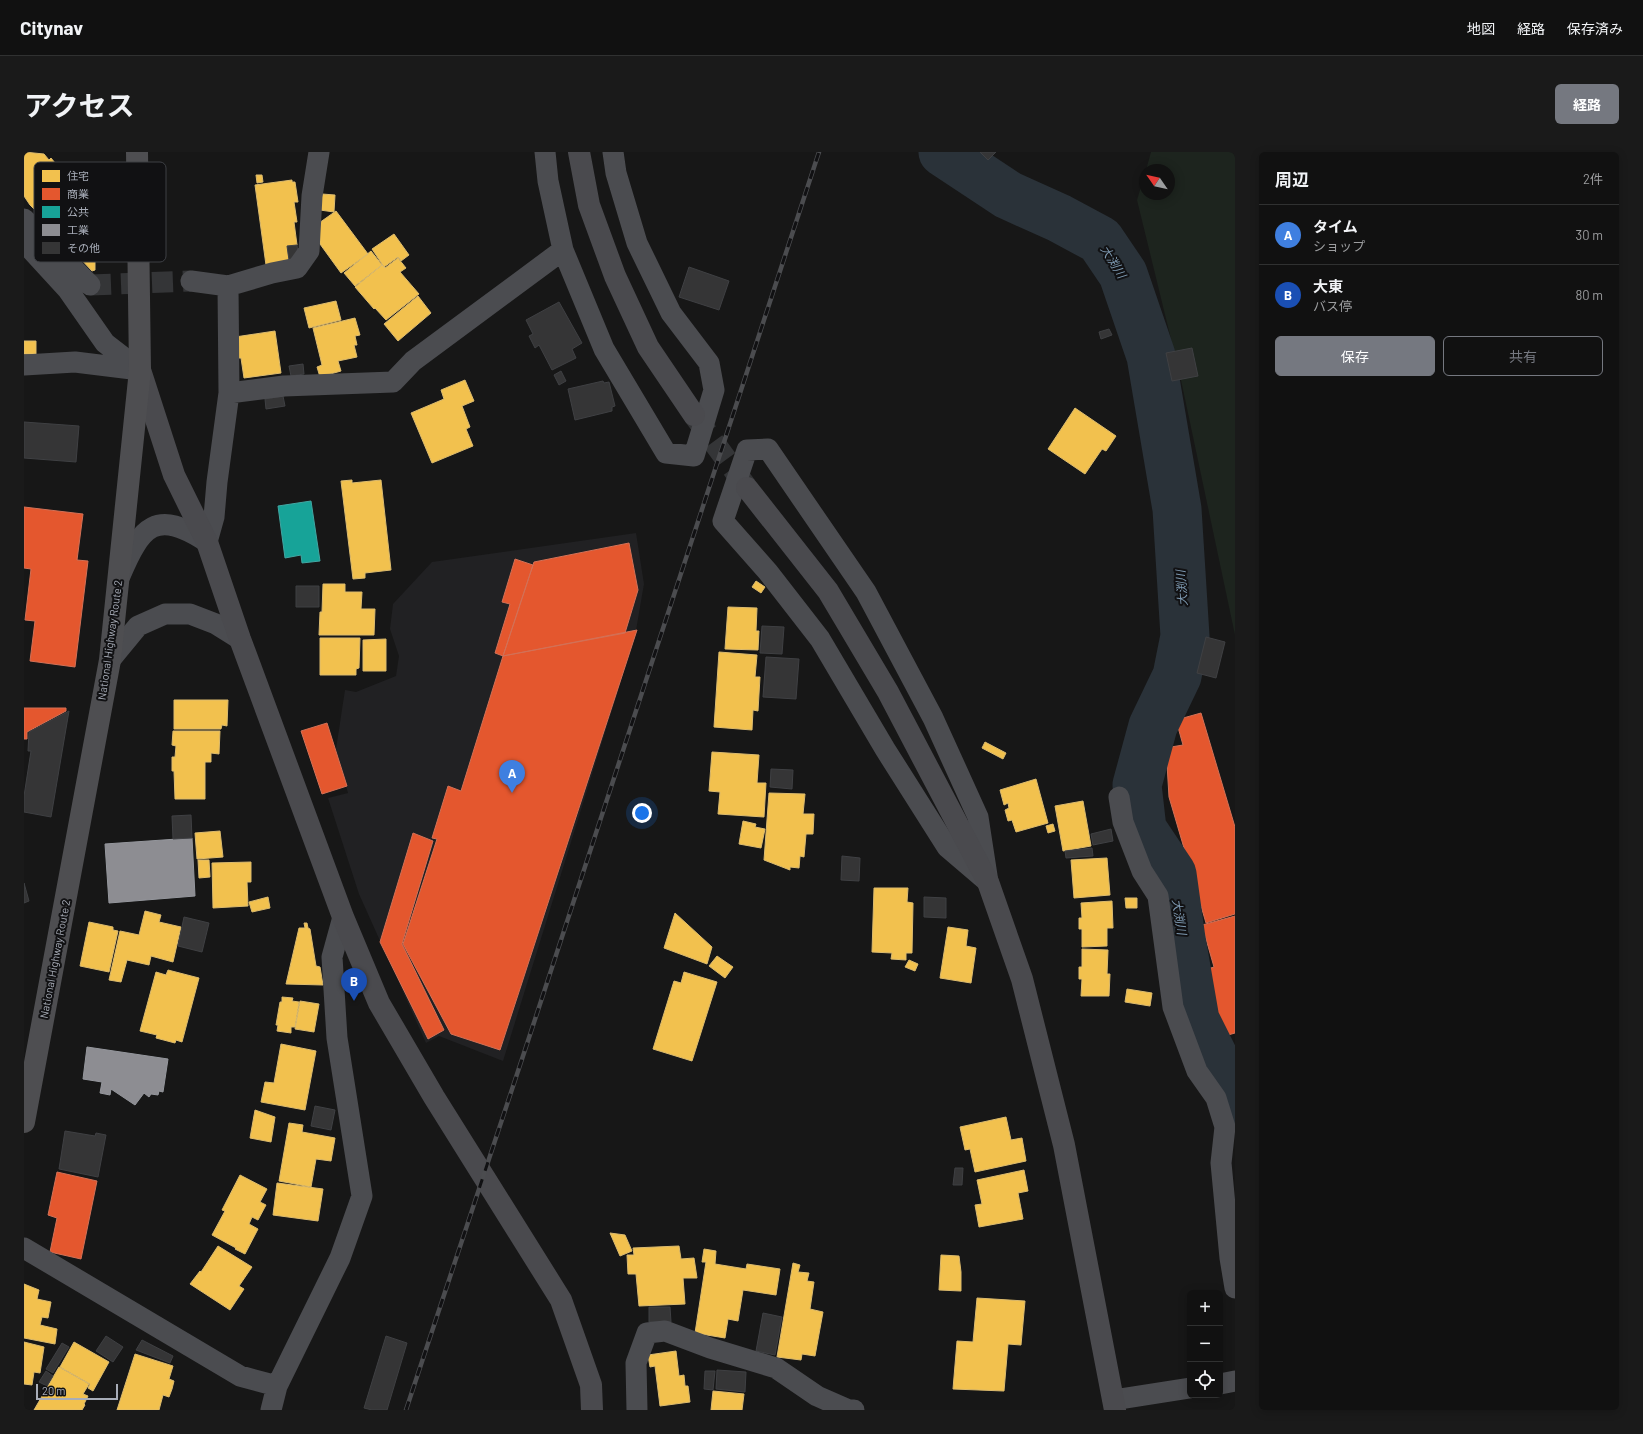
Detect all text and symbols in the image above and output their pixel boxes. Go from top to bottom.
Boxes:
text: Citynav [20,16,83,39]
text: 地図 [1467,20,1495,37]
text: 経路 [1517,20,1545,37]
text: 保存済み [1567,20,1623,37]
button: 経路 [1555,84,1619,124]
text: アクセス [24,88,135,122]
legend [34,162,166,262]
north arrow [1139,164,1175,200]
text: 住宅 [67,169,89,182]
text: 周辺 [1275,169,1309,189]
text: 2件 [1583,171,1603,187]
text: 商業 [67,187,89,200]
text: 公共 [67,205,89,218]
text: タイム [1313,217,1358,235]
text: 工業 [67,223,89,236]
text: A [1284,227,1292,243]
text: 30 m [1576,227,1603,243]
text: ショップ [1313,238,1365,254]
text: その他 [67,241,100,254]
water label: 大渕川 [1098,242,1130,282]
text: 大東 [1313,277,1343,295]
text: B [1284,287,1292,303]
text: 80 m [1576,287,1603,303]
text: バス停 [1313,298,1352,314]
button: 保存 [1275,336,1435,376]
button: 共有 [1443,336,1603,376]
water label: 大渕川 [1173,568,1189,607]
street label: National Highway Route 2 [95,579,124,701]
pin: A [499,760,525,793]
your location [632,803,652,823]
street label: National Highway Route 2 [37,898,72,1019]
water label: 大渕川 [1170,898,1190,938]
pin: B [341,968,367,1001]
map controls [1187,1290,1223,1398]
button: + [1187,1290,1223,1326]
button: − [1187,1326,1223,1362]
button: locate [1187,1362,1223,1398]
scale bar [36,1382,118,1401]
text: 20 m [42,1384,65,1397]

